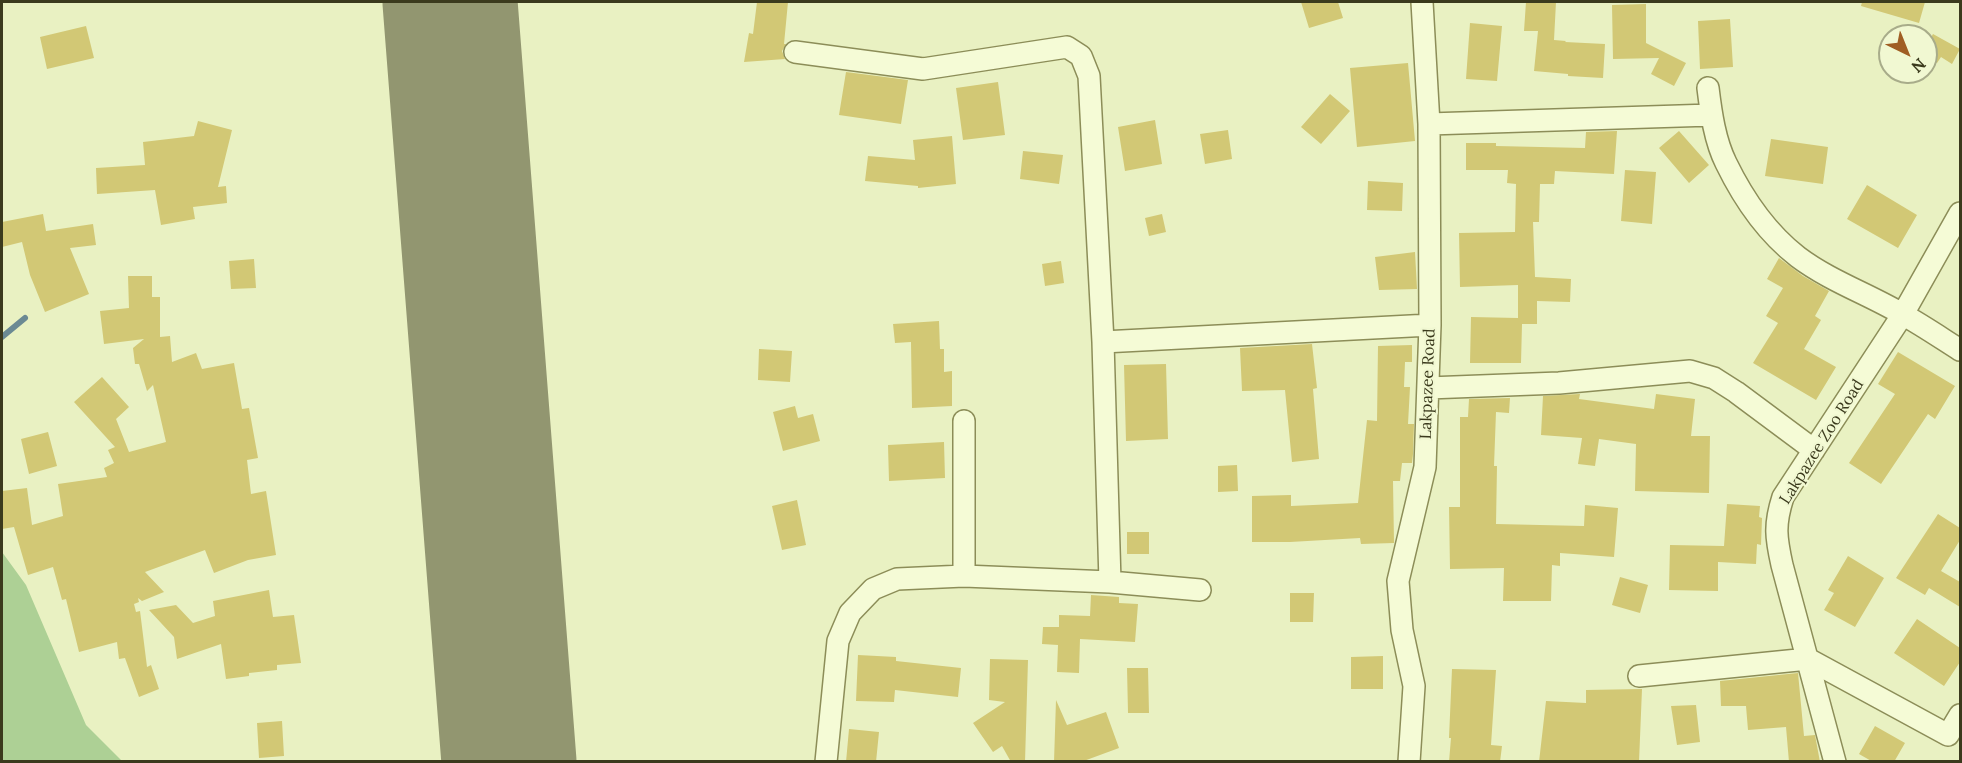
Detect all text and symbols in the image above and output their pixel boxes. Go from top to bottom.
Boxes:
north arrow [1878,24,1938,84]
text: N [1908,54,1930,77]
street label: Lakpazee Road [1416,328,1440,440]
street label: Lakpazee Zoo Road [1776,376,1868,508]

